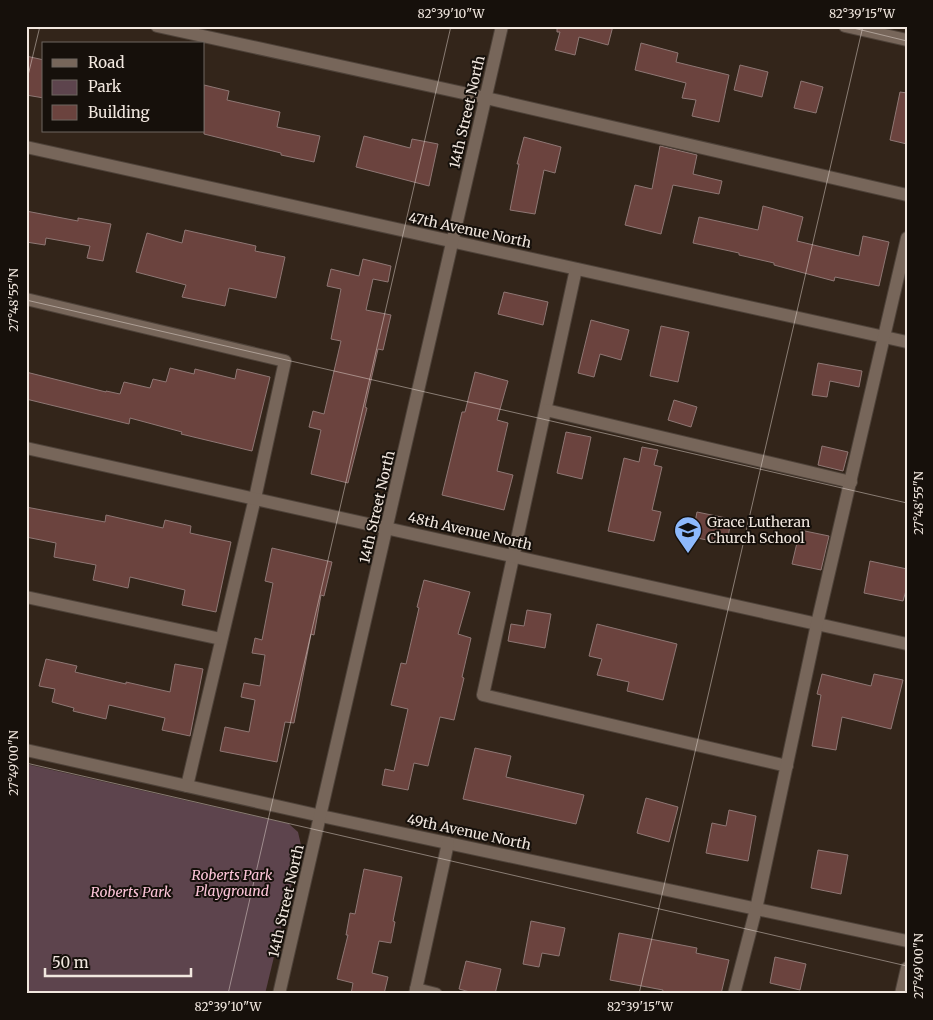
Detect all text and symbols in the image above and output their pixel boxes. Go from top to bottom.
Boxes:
text: 82°39'10"W [417,6,486,21]
text: 82°39'15"W [829,6,896,21]
legend [42,42,205,132]
text: Road [88,53,124,72]
street label: 14th Street North [445,54,489,170]
text: Park [88,77,122,96]
text: Building [88,103,150,122]
street label: 47th Avenue North [407,208,533,252]
text: 27°48'55"N [6,267,21,332]
street label: 14th Street North [355,449,399,565]
text: 27°48'55"N [911,470,926,535]
street label: 48th Avenue North [406,508,534,554]
place label: Grace Lutheran Church School [707,513,810,547]
school or university icon: Grace Lutheran Church School [673,515,703,554]
text: 27°49'00"N [6,730,21,796]
street label: 49th Avenue North [405,810,533,854]
street label: 14th Street North [264,843,308,959]
park label: Roberts Park Playground [192,866,273,900]
park label: Roberts Park [91,883,172,901]
text: 27°49'00"N [911,933,926,999]
scale bar [45,945,191,977]
text: 50 m [52,953,89,972]
text: 82°39'10"W [194,999,263,1014]
text: 82°39'15"W [607,999,674,1014]

